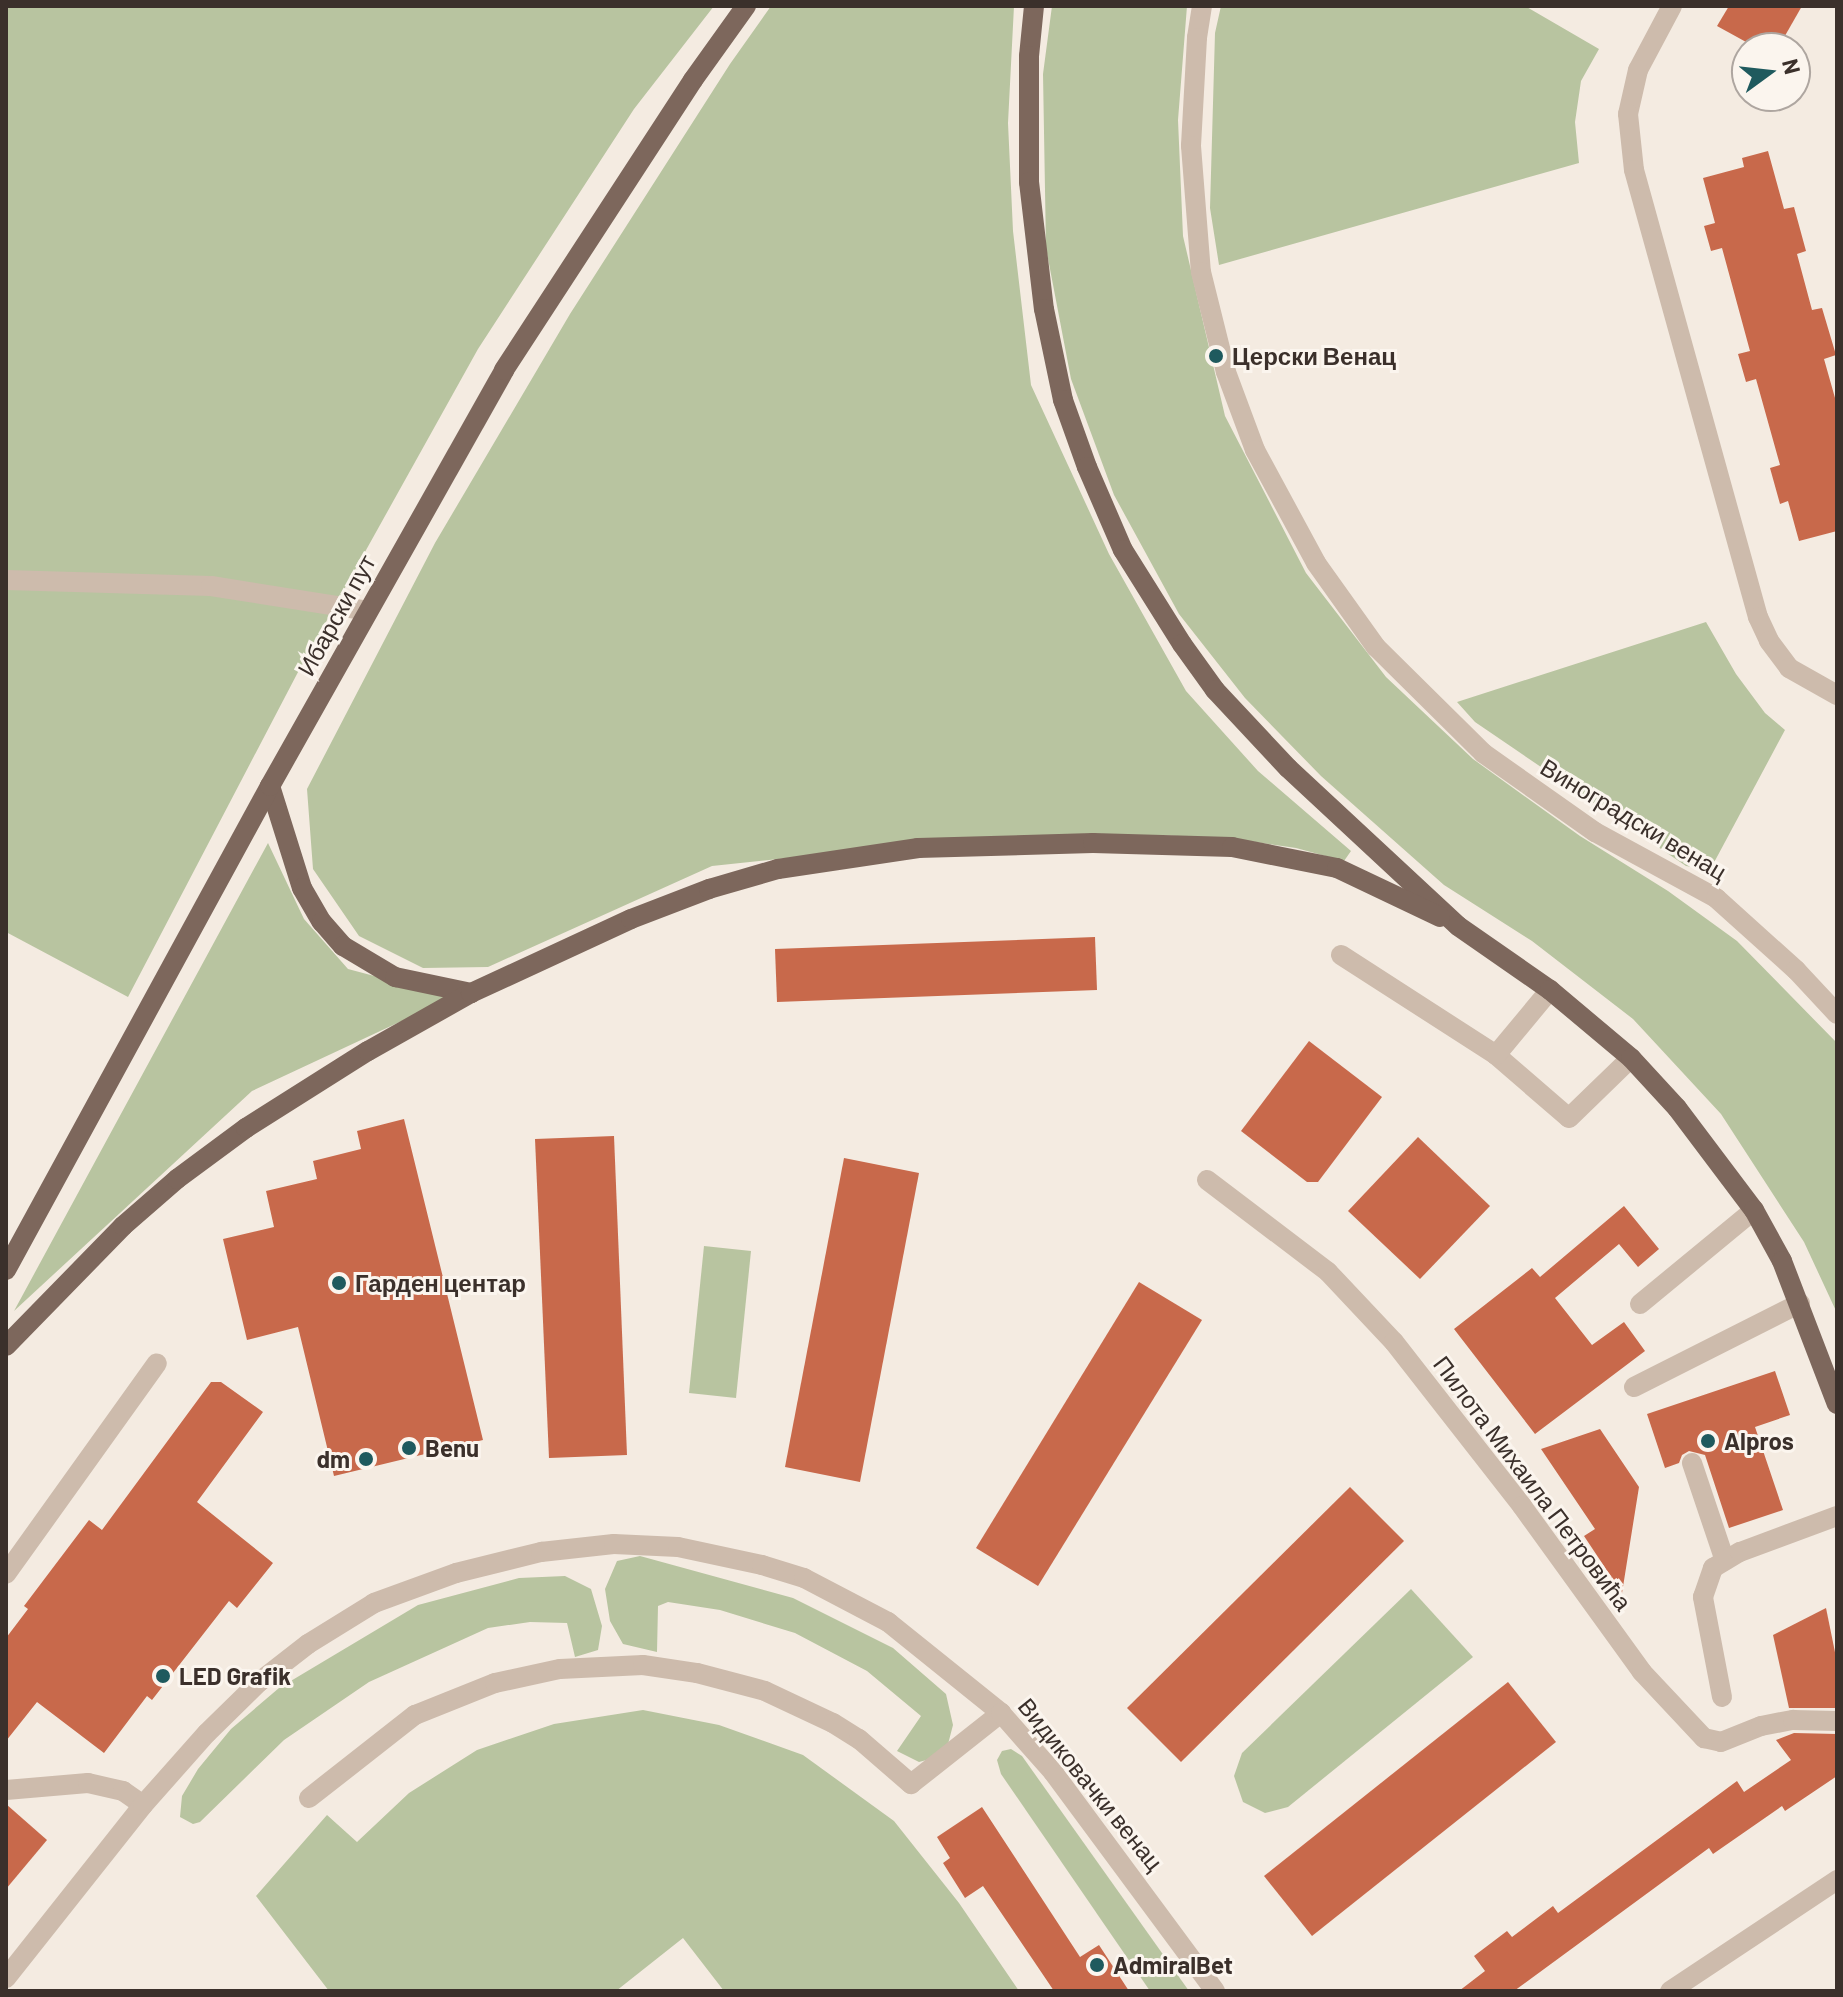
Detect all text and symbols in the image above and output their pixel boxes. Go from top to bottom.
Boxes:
north arrow [1731,32,1811,112]
text: N [1778,56,1807,77]
place label: Церски Венац [1232,342,1396,370]
marker: Церски Венац [1207,347,1225,365]
street label: Ибарски пут [291,549,381,681]
street label: Виноградски венац [1536,752,1732,886]
place label: Гарден центар [355,1269,526,1297]
marker: Гарден центар [330,1274,348,1292]
street label: Пилота Михаила Петровића [1428,1350,1638,1616]
place label: Alpros [1724,1427,1794,1455]
marker: Alpros [1699,1432,1717,1450]
place label: Benu [425,1434,479,1462]
marker: Benu [400,1439,418,1457]
place label: dm [316,1445,350,1473]
marker: dm [357,1450,375,1468]
place label: LED Grafik [179,1662,291,1690]
marker: LED Grafik [154,1667,172,1685]
street label: Видиковачки венац [1013,1692,1169,1876]
place label: AdmiralBet [1113,1951,1233,1979]
marker: AdmiralBet [1088,1956,1106,1974]

